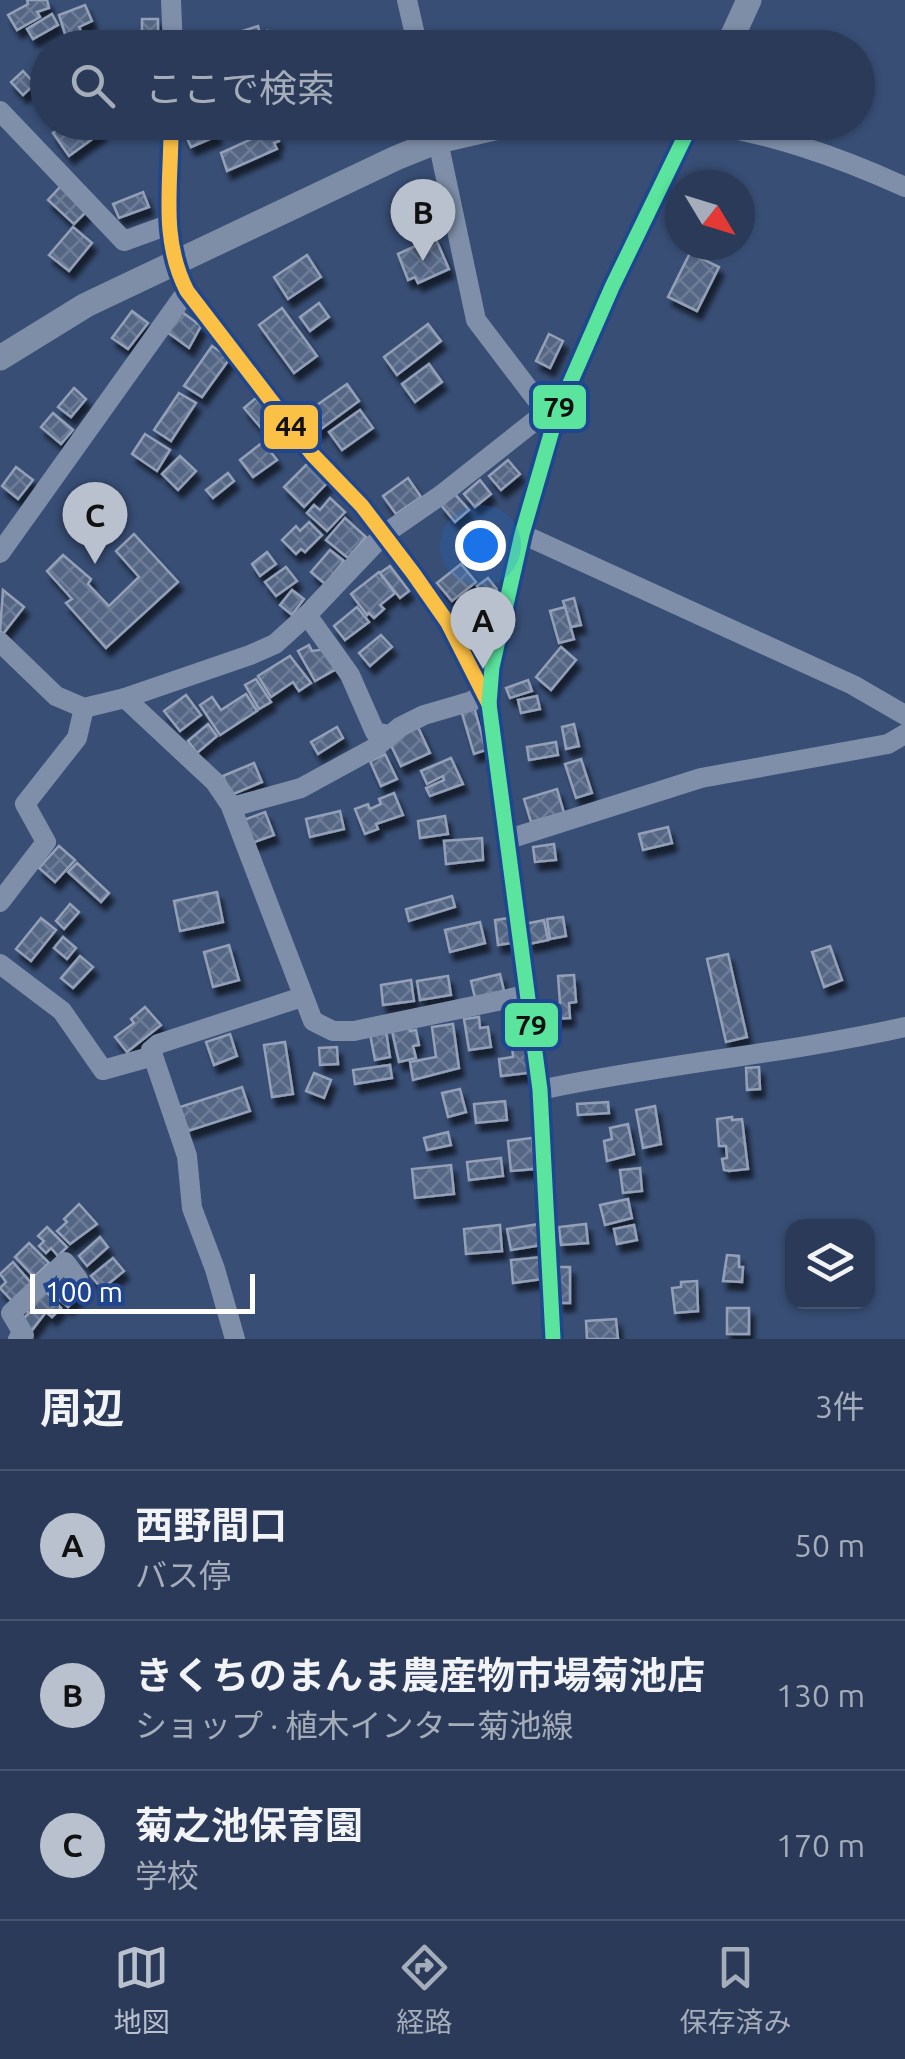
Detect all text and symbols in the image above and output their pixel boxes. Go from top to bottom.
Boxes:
search box [30,30,875,140]
icon: search [65,58,120,113]
text: ここで検索 [145,67,335,109]
north arrow [665,170,755,260]
pin: B [390,178,456,261]
line badge: 79 [531,383,588,431]
text: 79 [543,391,575,422]
line badge: 44 [262,403,320,451]
text: 44 [275,410,307,441]
pin: C [62,482,128,564]
your location [455,520,506,571]
pin: A [450,586,516,669]
line badge: 79 [503,1001,560,1049]
text: 79 [515,1009,547,1040]
map controls [785,1219,875,1309]
button: layers [785,1219,875,1309]
scale bar [30,1269,255,1314]
text: 100 m [45,1276,123,1307]
text: 周辺 [40,1384,124,1431]
text: 3件 [815,1388,865,1424]
text: 西野間口 [135,1504,287,1546]
text: A [61,1527,84,1563]
text: 50 m [794,1527,865,1563]
text: バス停 [135,1557,231,1593]
text: きくちのまんま農産物市場菊池店 [135,1654,705,1696]
text: B [62,1677,83,1713]
text: 130 m [776,1677,865,1713]
text: ショップ · 植木インター菊池線 [135,1707,574,1743]
text: 菊之池保育園 [135,1804,363,1846]
text: C [62,1827,83,1863]
text: 170 m [776,1827,865,1863]
text: 学校 [135,1857,199,1893]
tab: 地図 [113,1940,170,2040]
tab: 経路 [396,1940,453,2040]
tab: 保存済み [679,1940,792,2040]

